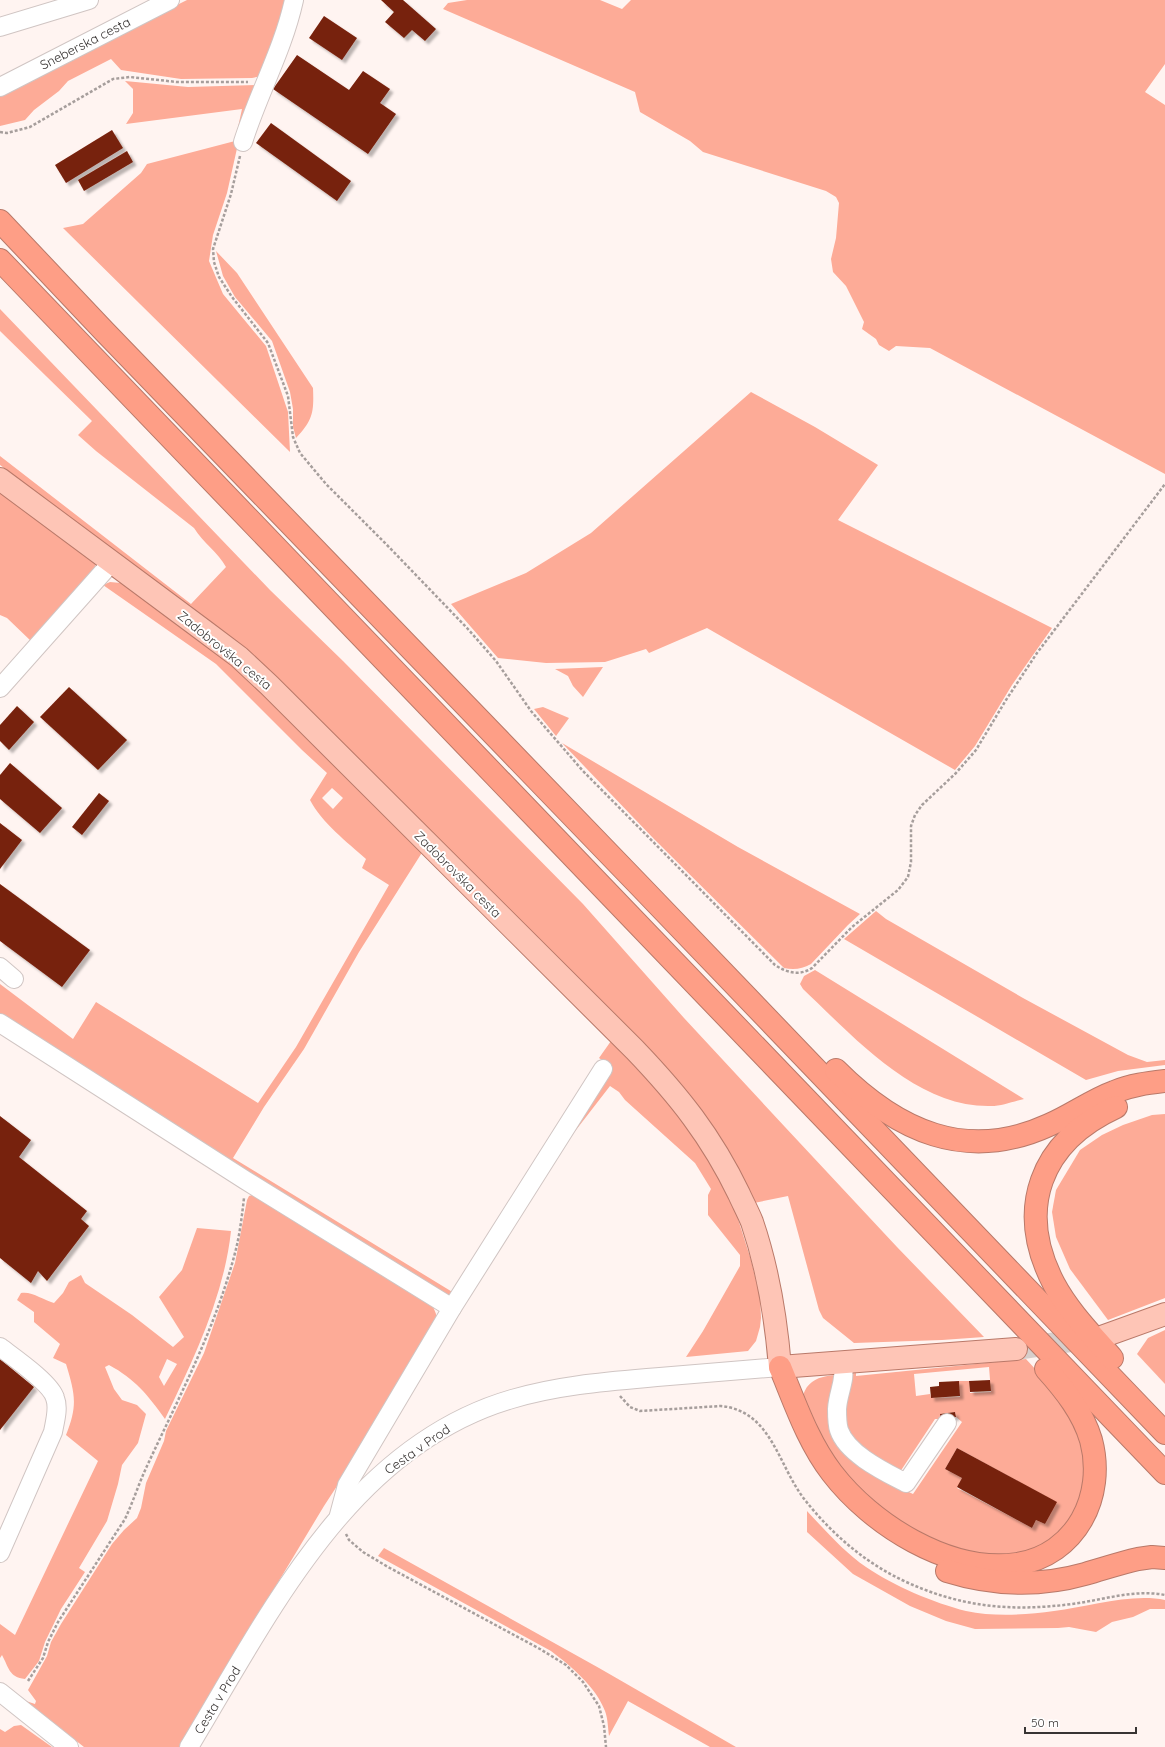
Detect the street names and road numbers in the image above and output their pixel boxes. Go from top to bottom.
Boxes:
street label: Sneberska cesta [37,13,133,73]
street label: Zadobrovška cesta [175,607,275,693]
street label: Zadobrovška cesta [411,827,505,921]
street label: Cesta v Prod [381,1421,453,1477]
street label: Cesta v Prod [190,1663,244,1737]

